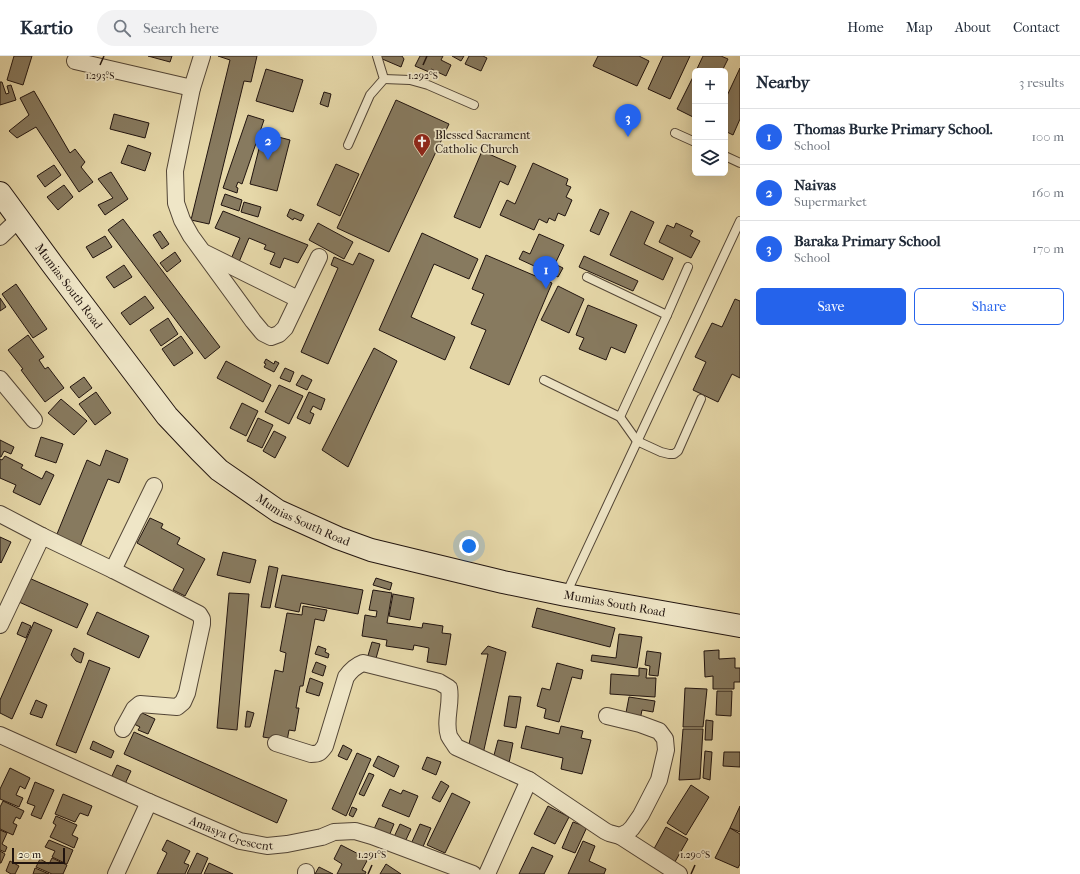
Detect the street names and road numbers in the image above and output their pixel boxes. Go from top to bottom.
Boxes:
street label: Mumias South Road [32,241,106,332]
street label: Mumias South Road [254,491,352,549]
street label: Mumias South Road [563,588,667,620]
street label: Amasya Crescent [186,813,275,853]

